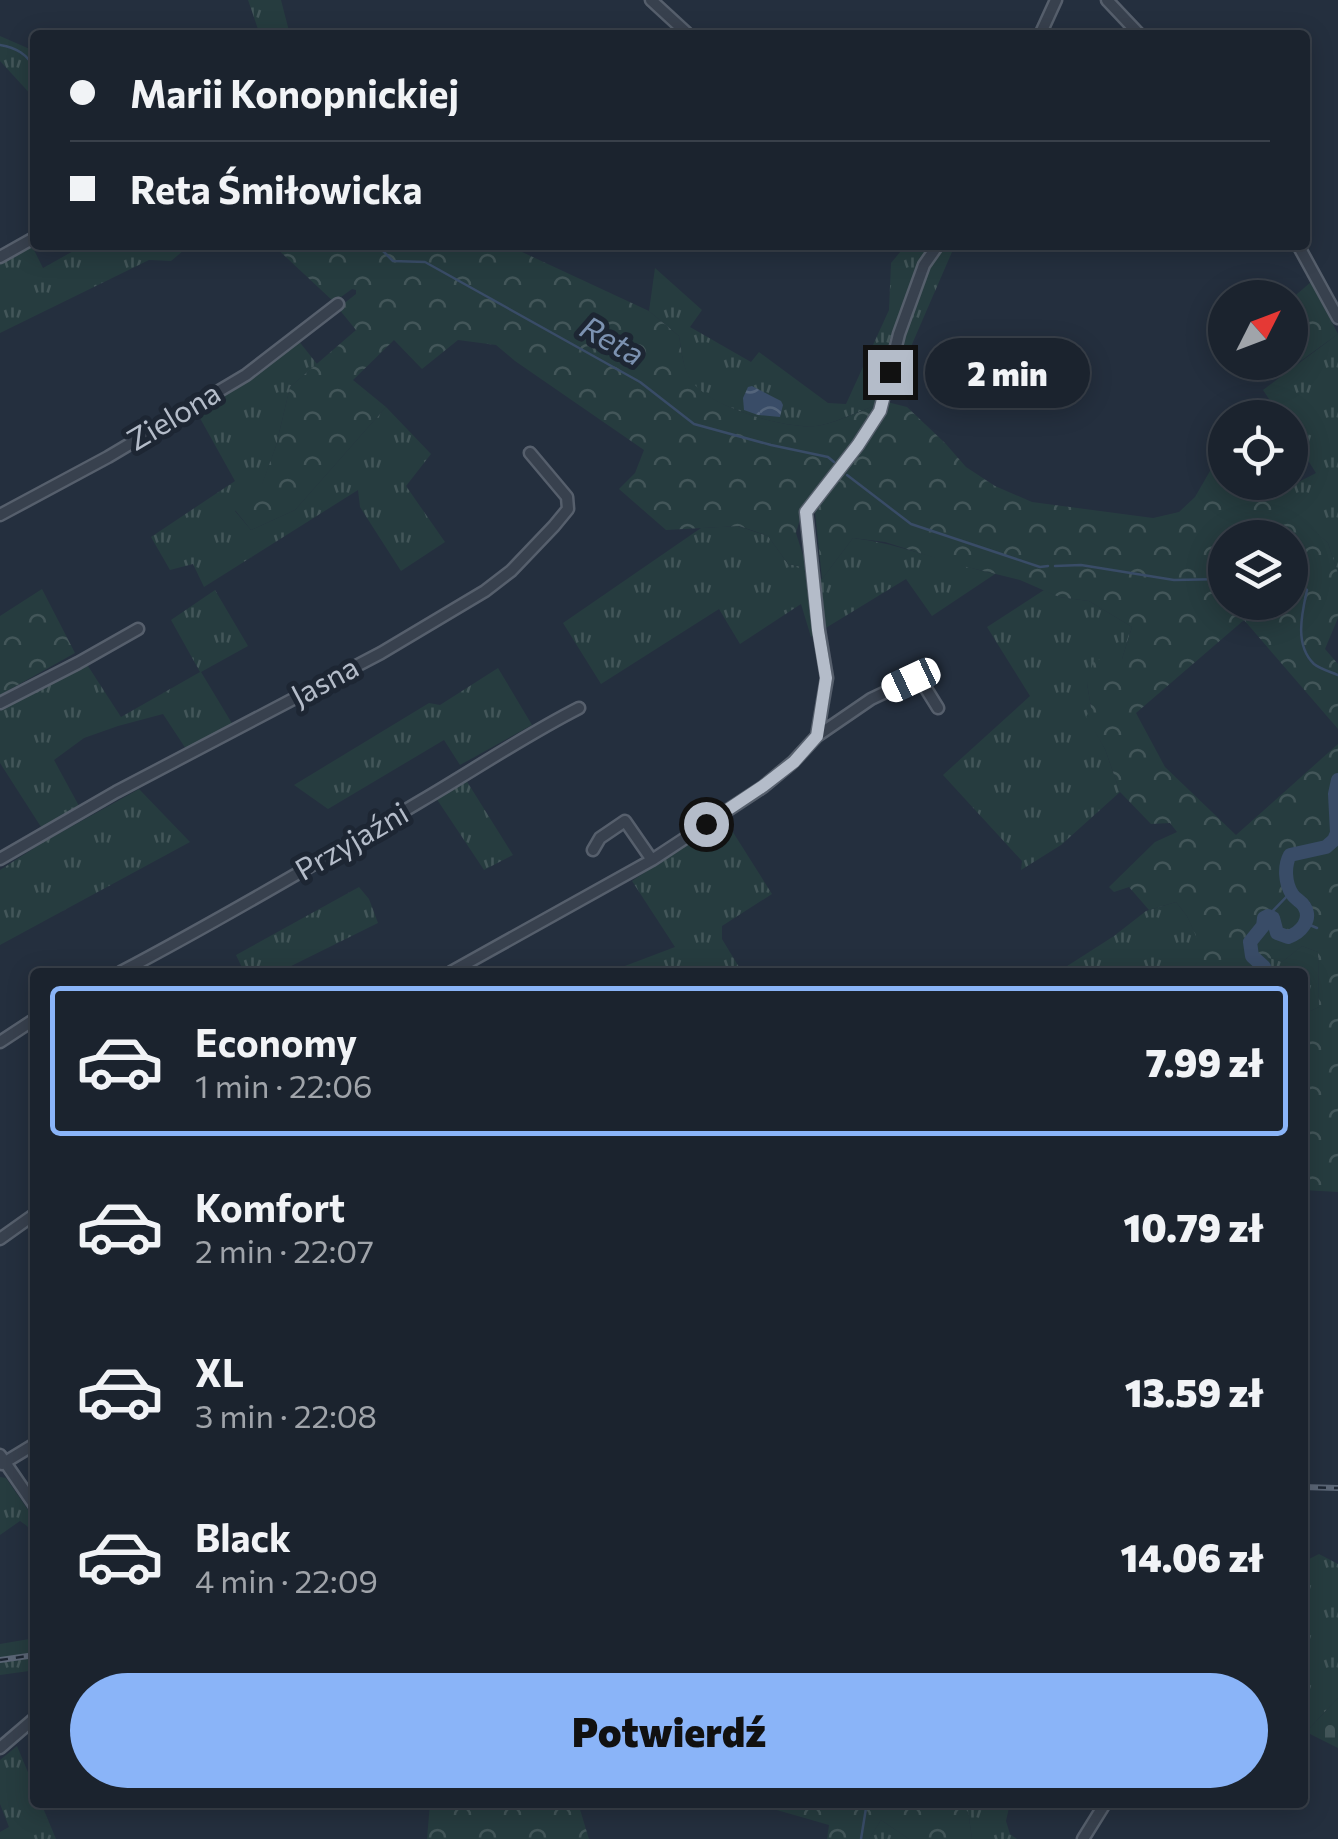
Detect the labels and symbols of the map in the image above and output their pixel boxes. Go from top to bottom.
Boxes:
north arrow [1208,280,1308,380]
water label: Reta [574,306,652,373]
callout: 2 min [925,337,1090,407]
route end [868,350,913,395]
street label: Zielona [119,373,226,457]
street label: Jasna [284,647,364,713]
car [877,654,945,706]
street label: Przyjaźni [288,793,414,887]
route start [684,802,729,847]

